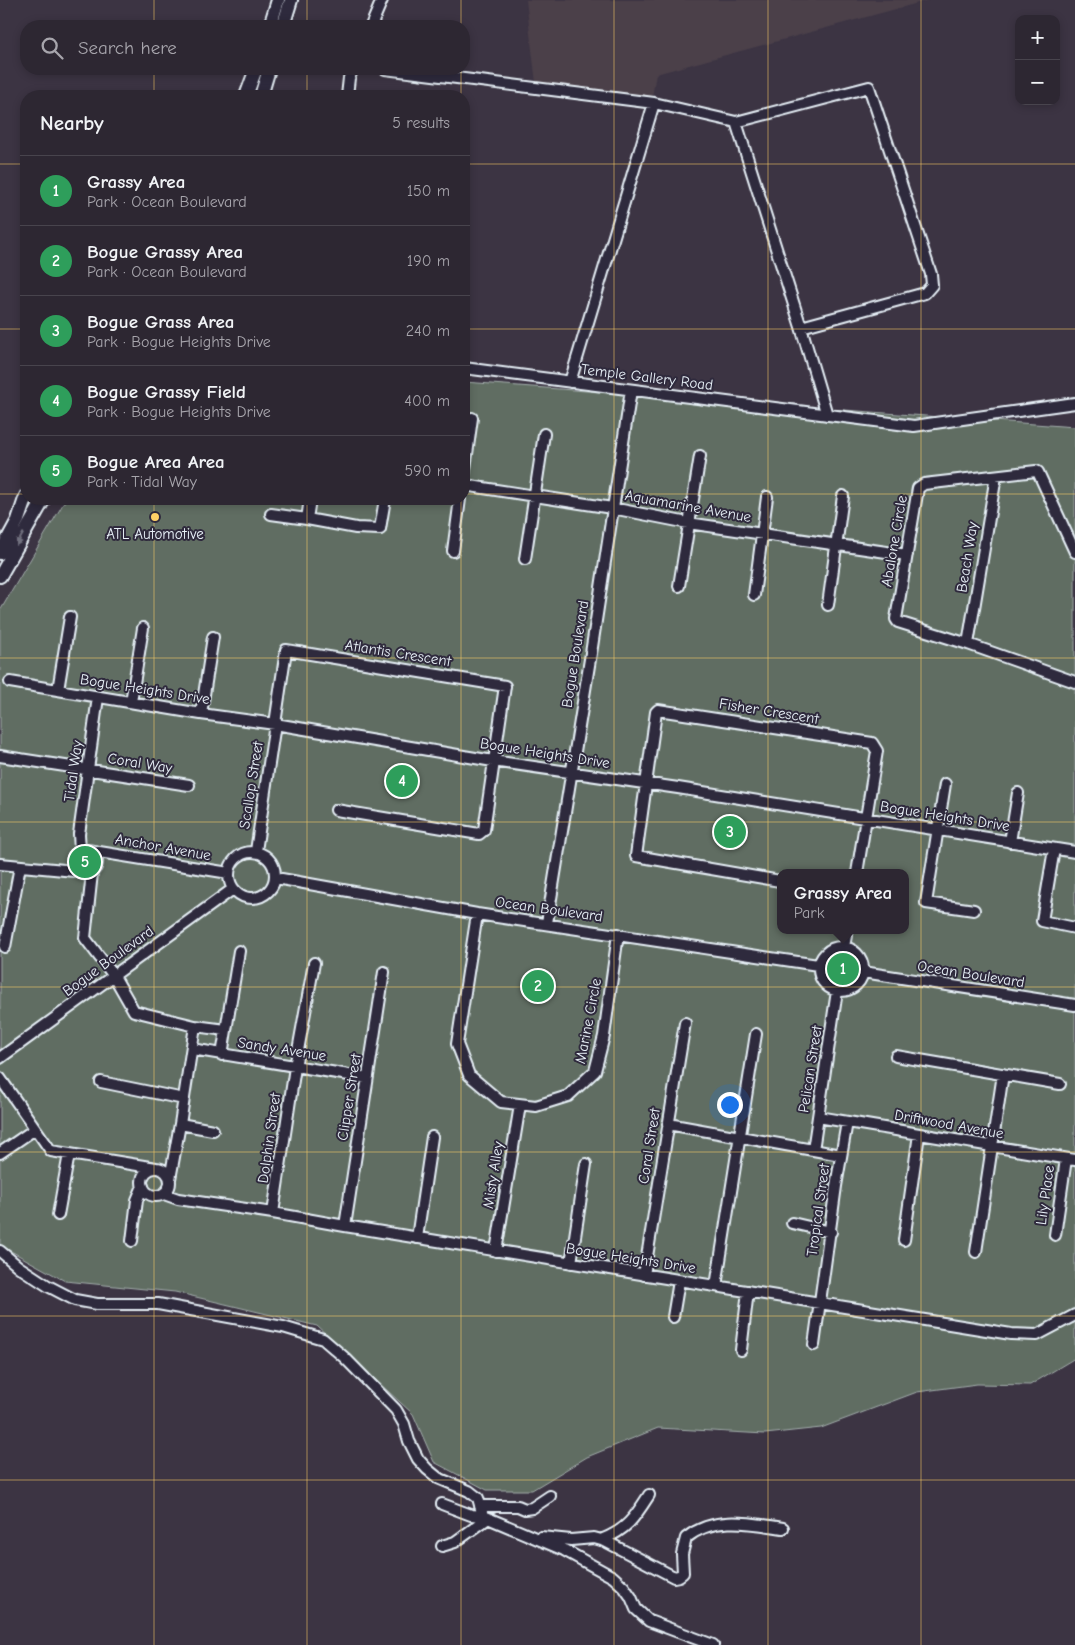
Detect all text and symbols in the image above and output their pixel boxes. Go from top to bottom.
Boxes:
map controls [1015,15,1060,105]
button: + [1015,15,1060,60]
search box [20,20,470,75]
icon: search [38,34,66,62]
text: Search here [78,37,177,59]
button: − [1015,60,1060,105]
text: Nearby [40,111,104,135]
text: 5 results [392,114,450,132]
text: Grassy Area [87,171,185,193]
text: 1 [53,182,59,200]
text: 150 m [407,182,450,200]
text: Park · Ocean Boulevard [87,193,247,211]
text: Bogue Grassy Area [87,241,243,263]
text: 2 [52,252,60,270]
text: 190 m [407,252,450,270]
text: Park · Ocean Boulevard [87,263,247,281]
text: Bogue Grass Area [87,311,234,333]
text: 3 [52,322,60,340]
text: 240 m [406,322,450,340]
text: Park · Bogue Heights Drive [87,333,271,351]
street label: Temple Gallery Road [580,360,714,394]
text: Bogue Grassy Field [87,381,246,403]
text: 4 [52,392,60,410]
text: 400 m [404,392,450,410]
text: Park · Bogue Heights Drive [87,403,271,421]
text: Bogue Area Area [87,451,225,473]
text: 5 [52,462,60,480]
text: 590 m [405,462,450,480]
text: Park · Tidal Way [87,473,197,491]
street label: Aquamarine Avenue [623,486,753,526]
street label: Abalone Circle [877,493,911,588]
marker: ATL Automotive [149,511,161,523]
street label: Beach Way [953,520,982,594]
place label: ATL Automotive [106,525,204,543]
one-way arrow [16,533,25,546]
street label: Bogue Boulevard [558,599,592,709]
street label: Atlantis Crescent [344,636,453,670]
street label: Bogue Heights Drive [79,670,212,708]
street label: Fisher Crescent [718,694,821,728]
street label: Bogue Heights Drive [479,734,612,772]
street label: Tidal Way [60,739,86,803]
street label: Scallop Street [235,739,267,830]
street label: Coral Way [106,749,174,777]
pin: 4 [386,762,418,800]
street label: Bogue Heights Drive [879,797,1012,835]
pin: 3 [714,813,746,851]
street label: Anchor Avenue [114,830,213,864]
pin: 5 [69,843,101,881]
popup [777,869,909,934]
text: Grassy Area [794,882,892,904]
street label: Ocean Boulevard [494,893,604,925]
text: Park [794,904,824,922]
street label: Bogue Boulevard [59,922,157,1000]
pin: 1 [827,950,859,988]
street label: Ocean Boulevard [916,957,1026,991]
pin: 2 [522,967,554,1005]
street label: Marine Circle [571,976,605,1065]
street label: Pelican Street [794,1024,826,1114]
street label: Sandy Avenue [236,1033,328,1065]
street label: Clipper Street [333,1051,365,1142]
street label: Dolphin Street [254,1091,284,1184]
your location [717,1092,743,1118]
street label: Coral Street [634,1106,664,1185]
street label: Driftwood Avenue [893,1106,1005,1143]
street label: Misty Alley [479,1140,507,1210]
street label: Tropical Street [803,1162,834,1258]
street label: Lily Place [1032,1164,1058,1226]
street label: Bogue Heights Drive [565,1239,698,1277]

